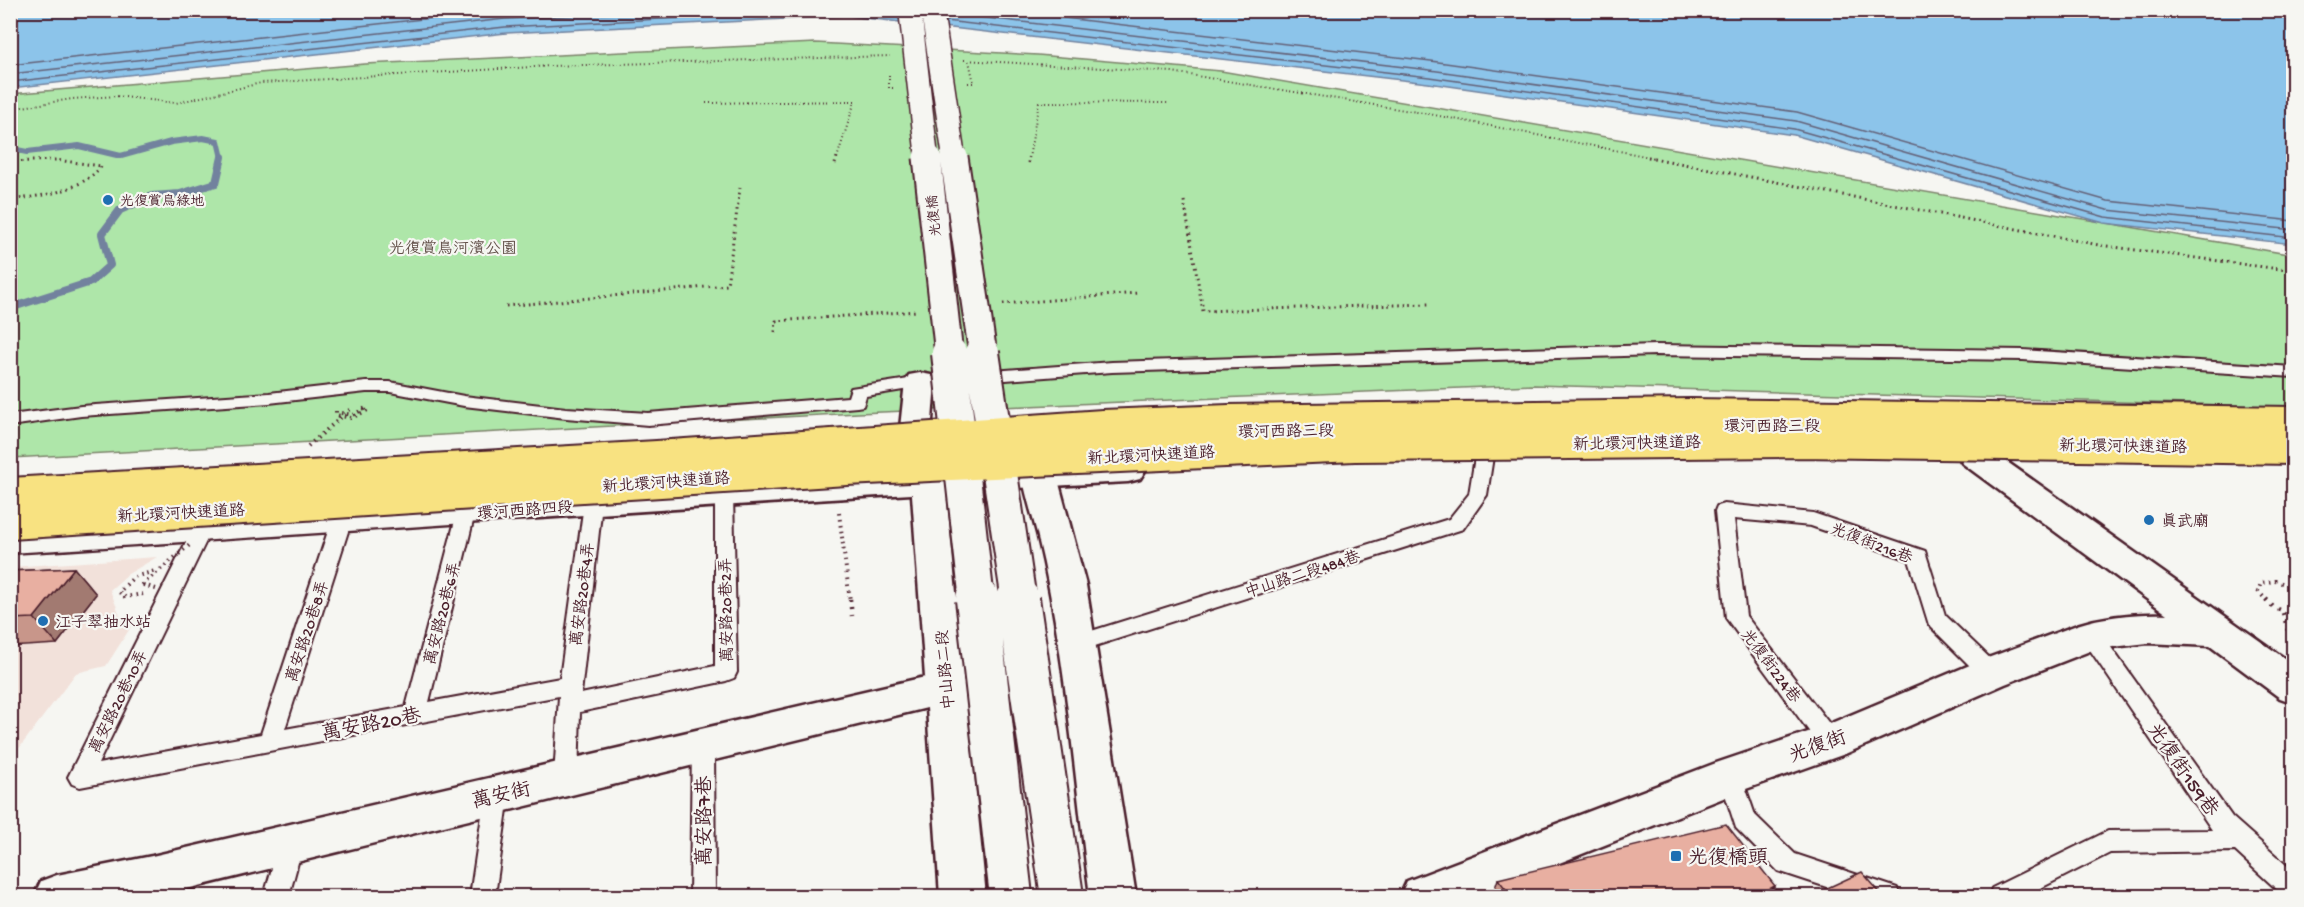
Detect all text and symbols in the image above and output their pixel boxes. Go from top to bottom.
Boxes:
marker: 光復賞鳥綠地 [101,193,115,207]
place label: 光復賞鳥綠地 [120,194,204,211]
street label: 光復橋 [925,194,946,238]
park label: 光復賞鳥河濱公園 [389,239,517,260]
street label: 環河西路三段 [1724,417,1820,438]
street label: 環河西路三段 [1238,421,1334,444]
street label: 新北環河快速道路 [1573,433,1701,456]
street label: 新北環河快速道路 [2059,436,2187,459]
street label: 新北環河快速道路 [1087,443,1216,470]
street label: 新北環河快速道路 [602,469,731,498]
street label: 環河西路四段 [477,498,574,525]
street label: 新北環河快速道路 [117,501,246,528]
place label: 真武廟 [2161,512,2209,533]
marker: 真武廟 [2142,513,2156,527]
street label: 光復街216巷 [1827,519,1915,570]
street label: 萬安路20巷4弄 [567,541,600,647]
street label: 中山路二段484巷 [1243,547,1363,604]
street label: 萬安路20巷2弄 [716,557,739,663]
street label: 萬安路20巷6弄 [421,560,466,667]
street label: 萬安路20巷8弄 [282,578,335,685]
place label: 江子翠抽水站 [55,613,151,634]
marker: 江子翠抽水站 [36,614,50,628]
street label: 光復街224巷 [1735,625,1805,708]
street label: 中山路二段 [933,629,960,711]
street label: 萬安路20巷10弄 [85,647,153,757]
street label: 萬安路20巷 [319,703,424,747]
street label: 光復街159巷 [2141,719,2224,823]
street label: 光復街 [1785,725,1850,769]
street label: 萬安路7巷 [693,775,718,866]
street label: 萬安街 [470,778,534,815]
place label: 光復橋頭 [1688,846,1768,871]
marker: 光復橋頭 [1669,849,1683,863]

